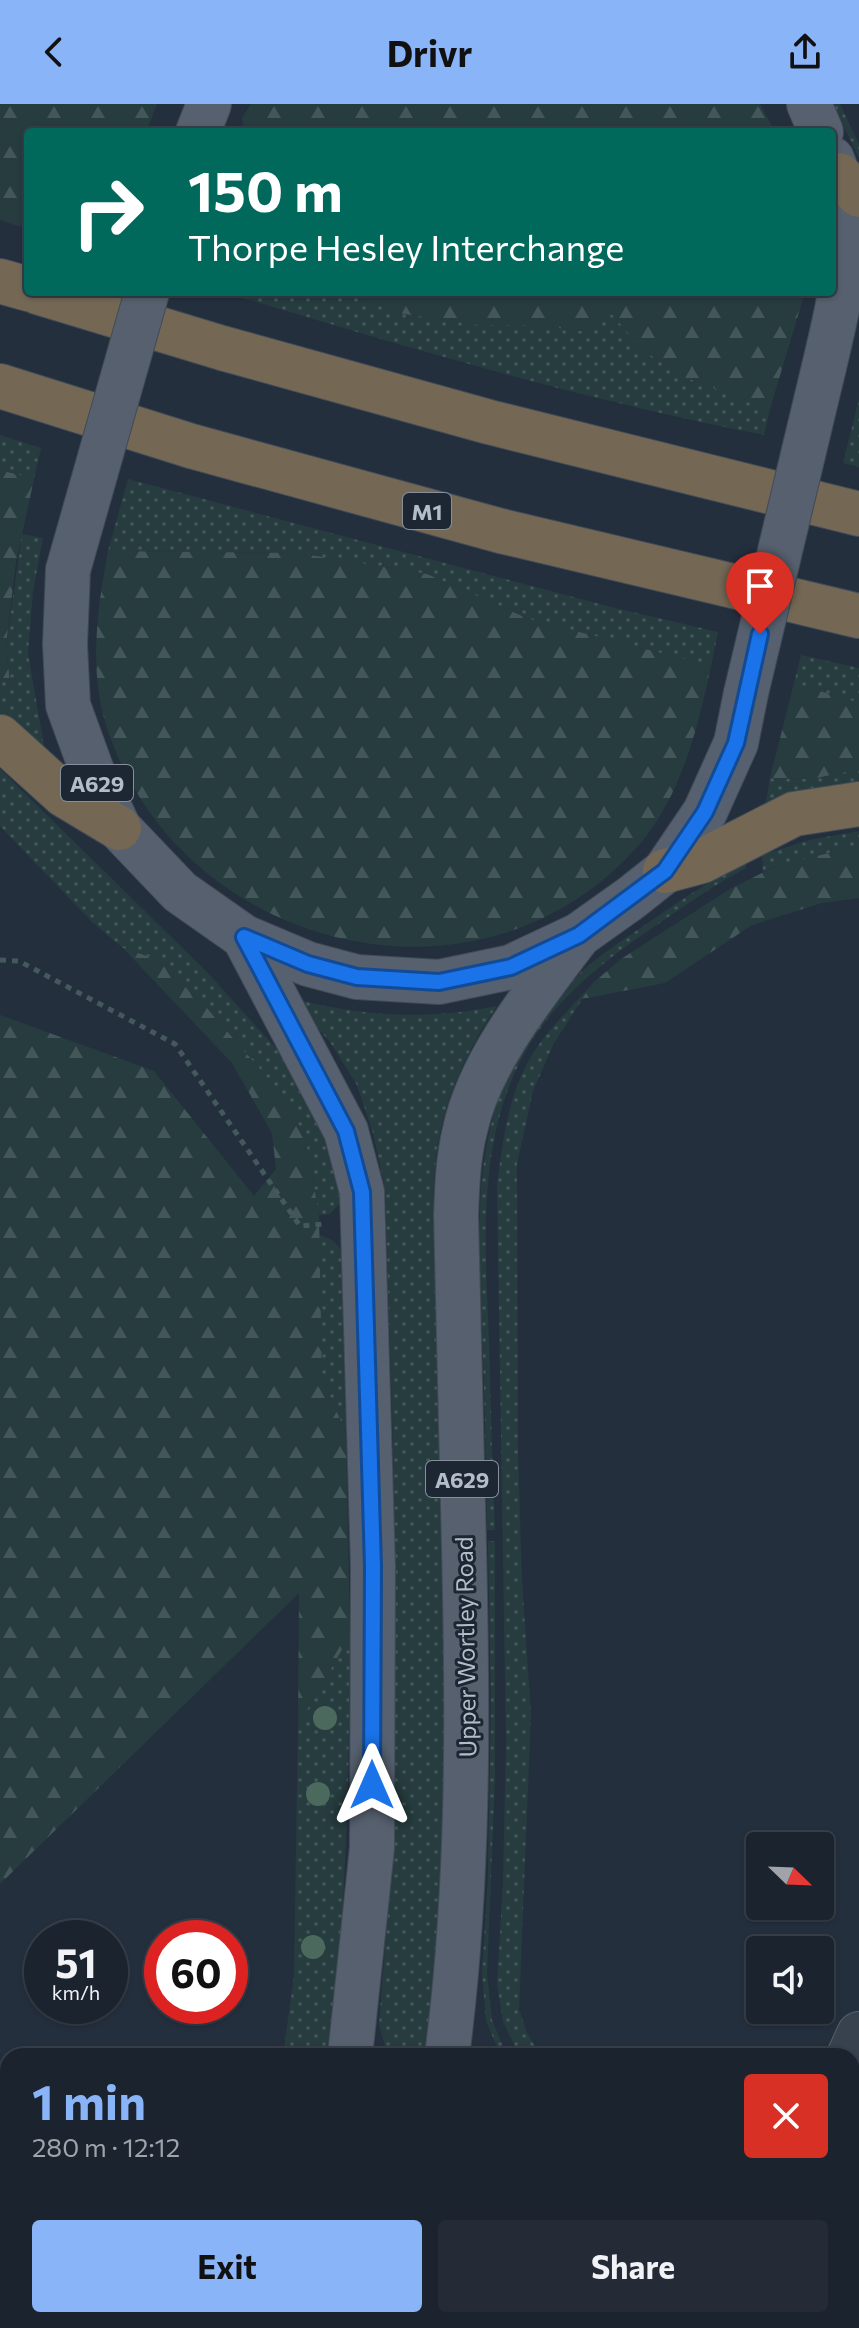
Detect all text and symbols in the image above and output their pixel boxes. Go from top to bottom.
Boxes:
icon: back [32,30,76,74]
text: Drivr [387,30,472,74]
icon: share [783,30,827,74]
text: 150 m [188,155,343,224]
icon: right [56,160,160,264]
text: Thorpe Hesley Interchange [188,224,624,268]
road number: M1 [403,493,451,529]
pin [726,552,794,634]
icon: arrive [738,564,782,608]
road number: A629 [61,765,133,801]
road number: A629 [426,1461,498,1497]
street label: Upper Wortley Road [449,1536,481,1758]
position arrow [330,1743,414,1827]
north arrow [746,1832,834,1920]
map controls [746,1832,834,2024]
speed limit sign: 60 [144,1920,248,2024]
button: sound [746,1936,834,2024]
text: 51 [55,1937,97,1986]
text: km/h [52,1980,100,2004]
text: 1 min [32,2071,146,2130]
button: close [744,2074,828,2158]
text: 280 m · 12:12 [32,2131,180,2162]
button: Exit [32,2220,422,2312]
button: Share [438,2220,828,2312]

